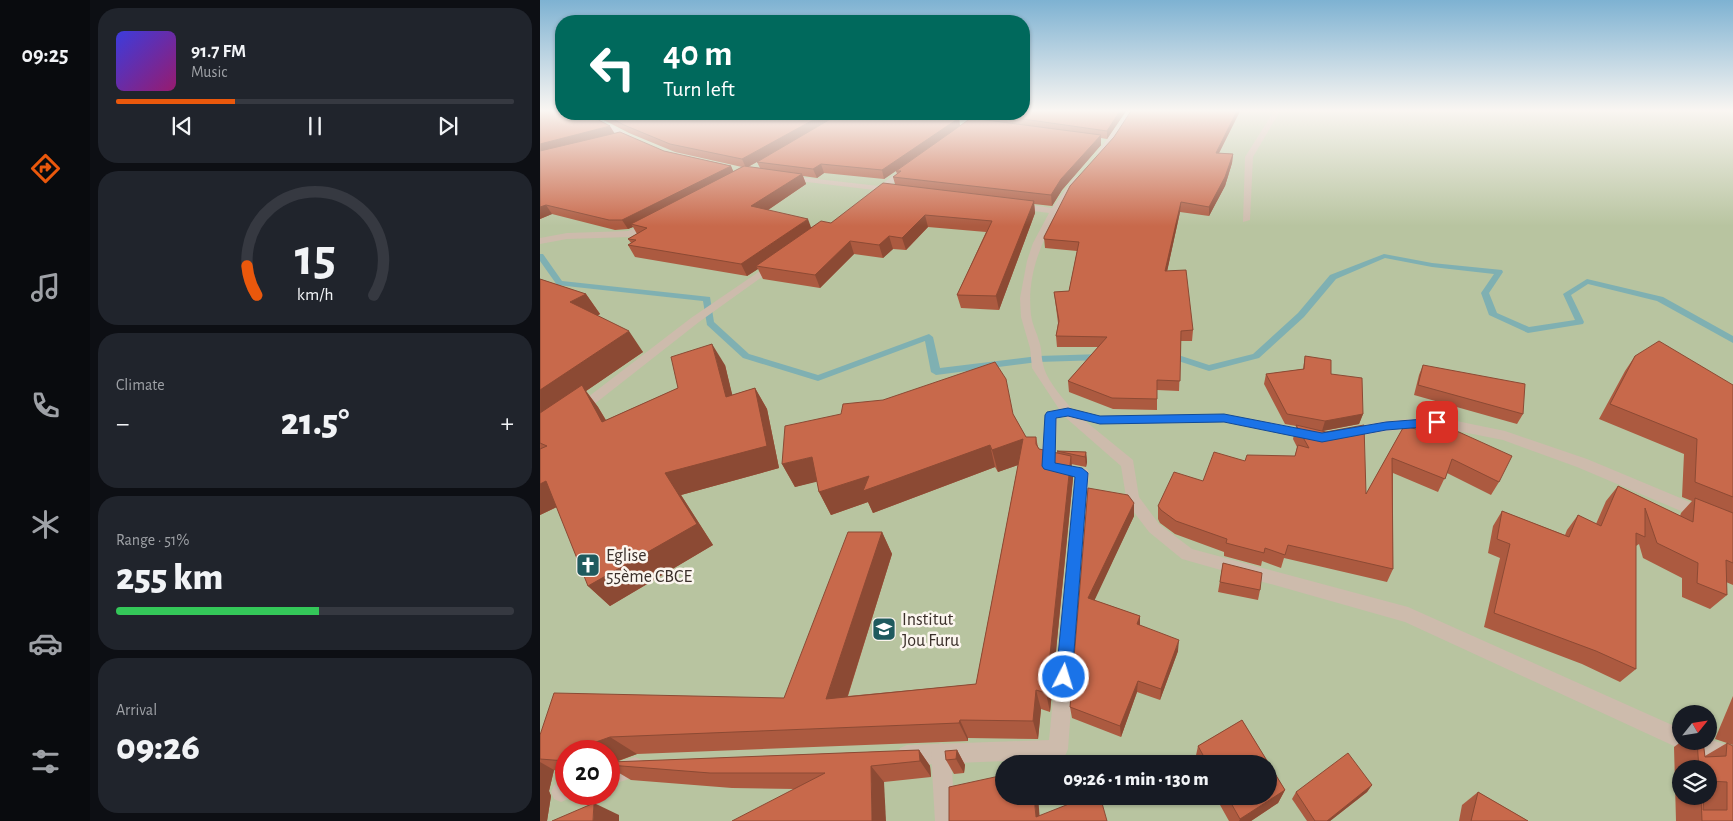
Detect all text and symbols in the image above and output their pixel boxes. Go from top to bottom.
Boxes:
icon: left [580,35,645,100]
text: 40 m [663,37,732,72]
text: 91.7 FM [191,42,246,61]
text: 09:25 [22,44,69,66]
text: Music [191,64,227,80]
text: Turn left [663,78,735,100]
icon: previous [168,112,196,140]
icon: pause [301,112,329,140]
icon: next [434,112,462,140]
icon: directions [28,151,63,186]
text: 15 [294,232,336,284]
icon: music [28,270,63,305]
text: km/h [297,286,333,304]
text: Climate [116,377,165,393]
icon: phone [28,388,63,423]
pin [1416,401,1458,443]
text: 21.5° [281,404,349,442]
icon: arrive [1423,408,1451,436]
text: − [116,410,129,438]
text: + [501,410,514,438]
icon: climate [28,507,63,542]
text: Range · 51% [116,532,190,548]
place label: Eglise 55ème CBCE [606,547,692,586]
church icon: Eglise 55ème CBCE [575,552,601,578]
text: 255 km [116,559,223,597]
place label: Institut Jou Furu [902,611,959,650]
school or university icon: Institut Jou Furu [871,616,897,642]
icon: car [28,626,63,661]
position arrow [1037,650,1089,702]
text: Arrival [116,702,157,718]
north arrow [1672,705,1718,750]
map controls [1672,705,1717,805]
text: 09:26 [116,729,200,767]
speed limit sign: 20 [555,740,620,805]
icon: filters [28,744,63,779]
button: layers [1672,760,1717,805]
text: 09:26 · 1 min · 130 m [1063,770,1209,789]

